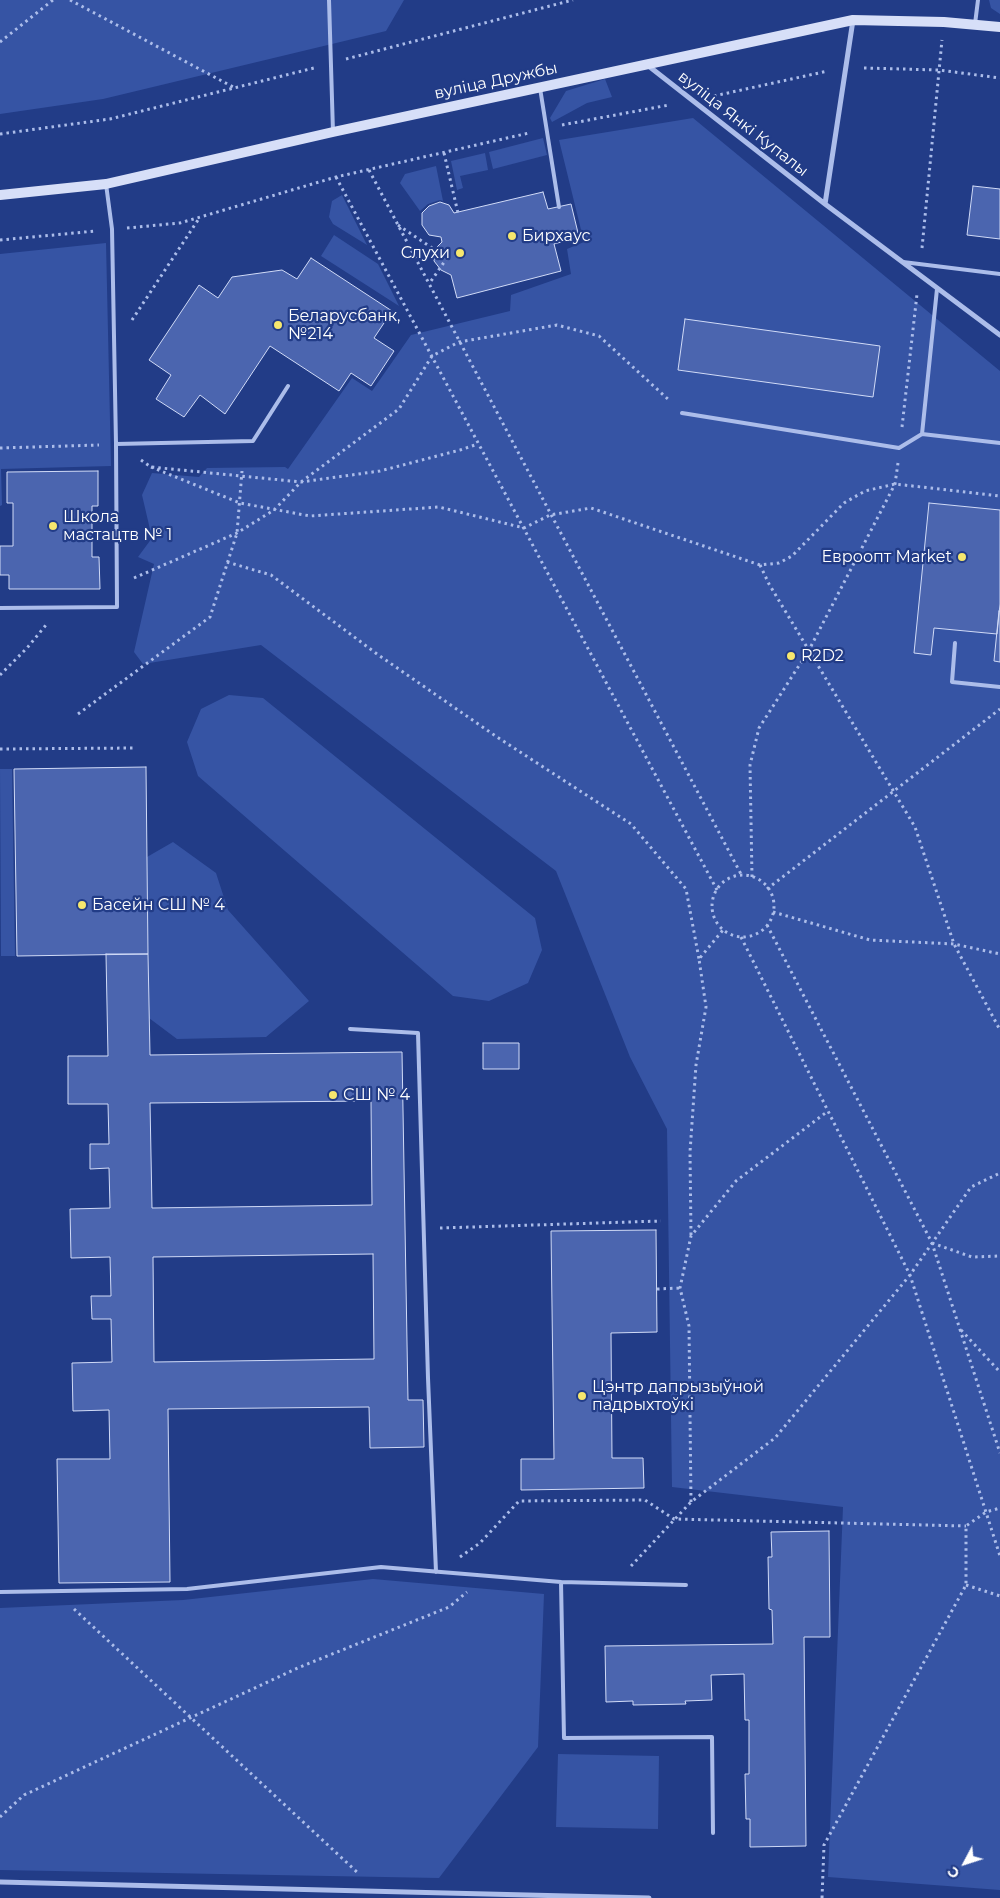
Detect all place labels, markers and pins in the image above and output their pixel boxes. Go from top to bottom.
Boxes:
place label: Бирхаус [522,226,591,246]
marker: Бирхаус [506,230,518,242]
place label: Слухи [401,243,450,263]
marker: Слухи [454,247,466,259]
place label: Беларусбанк, №214 [288,306,401,344]
marker: Беларусбанк, №214 [272,319,284,331]
place label: Школа мастацтв № 1 [63,507,172,545]
marker: Школа мастацтв № 1 [47,520,59,532]
place label: Евроопт Market [821,547,952,567]
marker: Евроопт Market [956,551,968,563]
place label: R2D2 [801,646,844,666]
marker: R2D2 [785,650,797,662]
place label: Басейн СШ № 4 [92,895,225,915]
marker: Басейн СШ № 4 [76,899,88,911]
place label: СШ № 4 [343,1085,410,1105]
marker: СШ № 4 [327,1089,339,1101]
place label: Цэнтр дапрызыўной падрыхтоўкі [592,1377,764,1415]
marker: Цэнтр дапрызыўной падрыхтоўкі [576,1390,588,1402]

